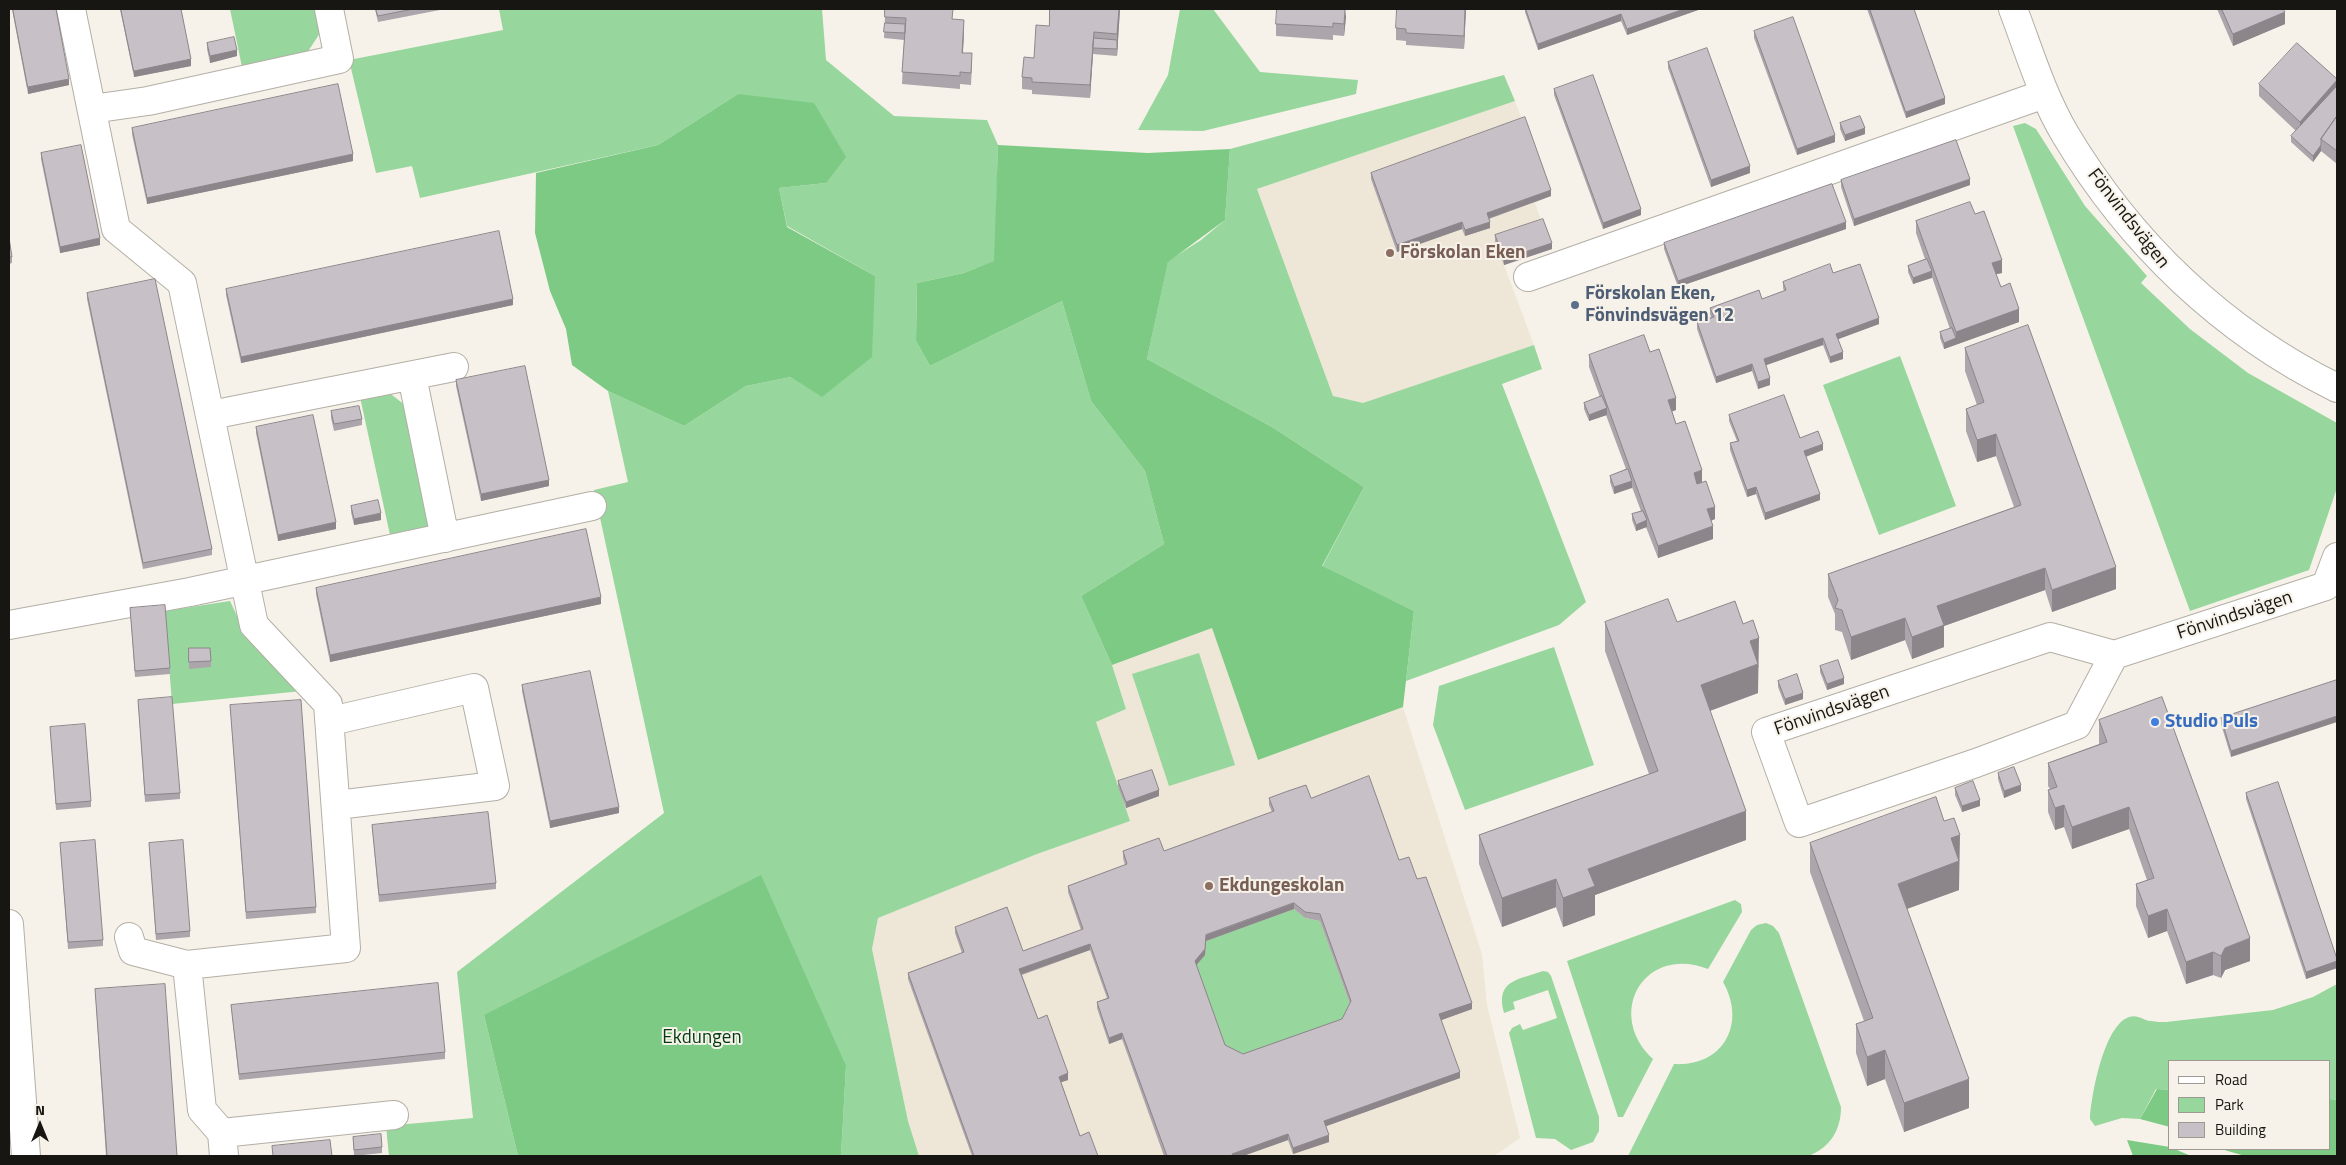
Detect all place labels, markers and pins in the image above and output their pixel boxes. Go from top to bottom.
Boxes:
place label: Förskolan Eken [1400,242,1525,264]
marker: Förskolan Eken [1384,247,1396,259]
place label: Förskolan Eken, Fönvindsvägen 12 [1585,283,1734,327]
marker: Förskolan Eken, Fönvindsvägen 12 [1569,299,1581,311]
place label: Studio Puls [2165,711,2258,733]
marker: Studio Puls [2149,716,2161,728]
place label: Ekdungeskolan [1219,875,1344,897]
marker: Ekdungeskolan [1203,880,1215,892]

